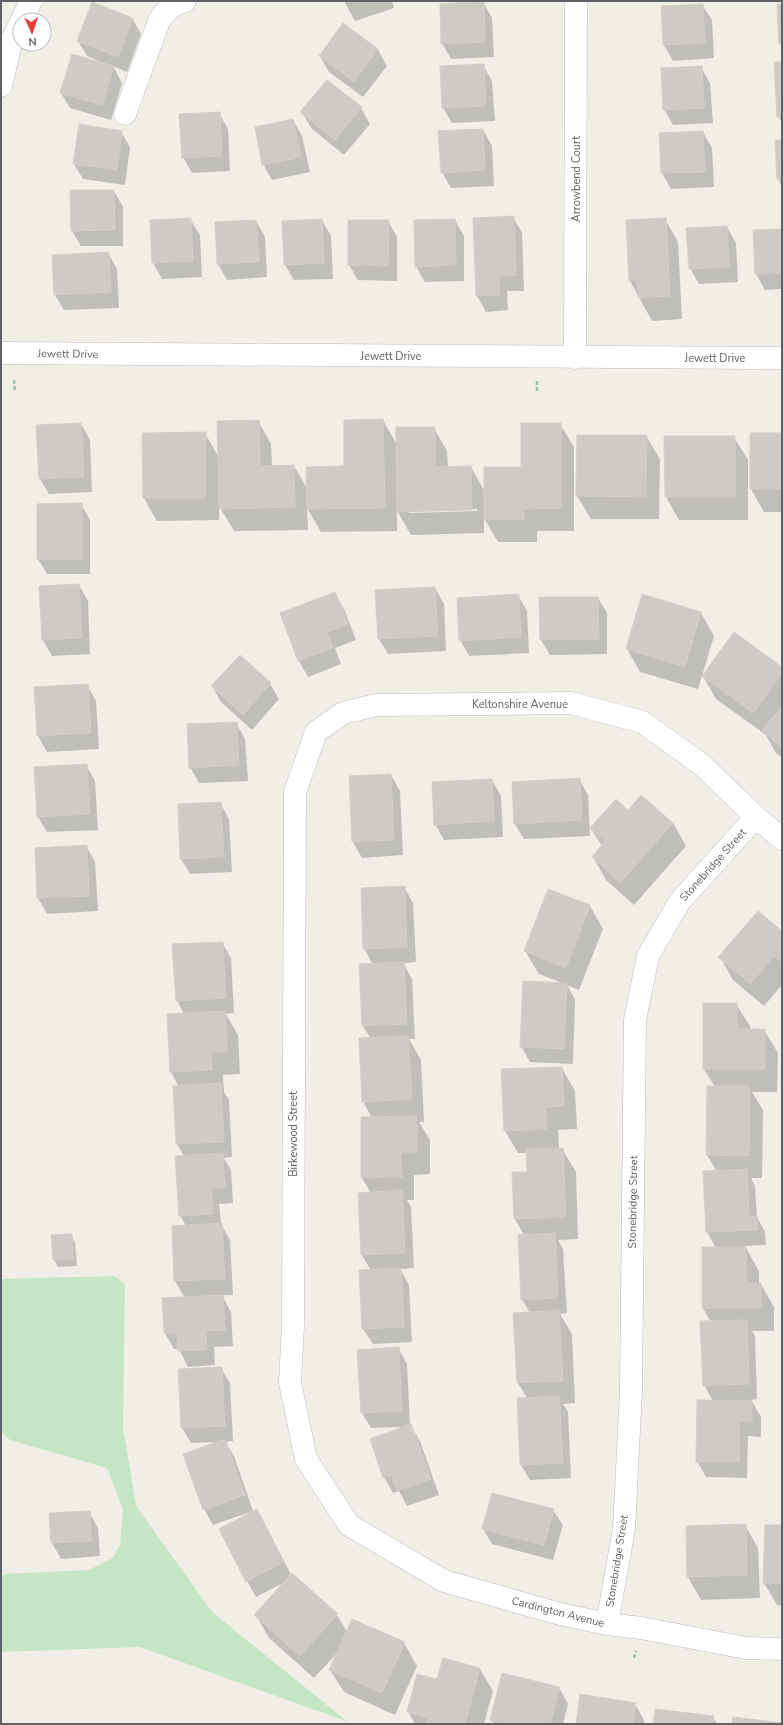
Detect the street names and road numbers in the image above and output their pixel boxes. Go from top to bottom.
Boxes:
street label: Arrowbend Court [569,136,584,222]
street label: Jewett Drive [36,346,99,362]
street label: Jewett Drive [360,349,422,364]
street label: Jewett Drive [684,351,746,366]
street label: Keltonshire Avenue [472,697,568,712]
street label: Stonebridge Street [676,825,750,905]
street label: Birkewood Street [286,1091,301,1177]
street label: Stonebridge Street [625,1155,641,1249]
street label: Stonebridge Street [602,1514,632,1608]
street label: Cardington Avenue [510,1593,606,1631]

